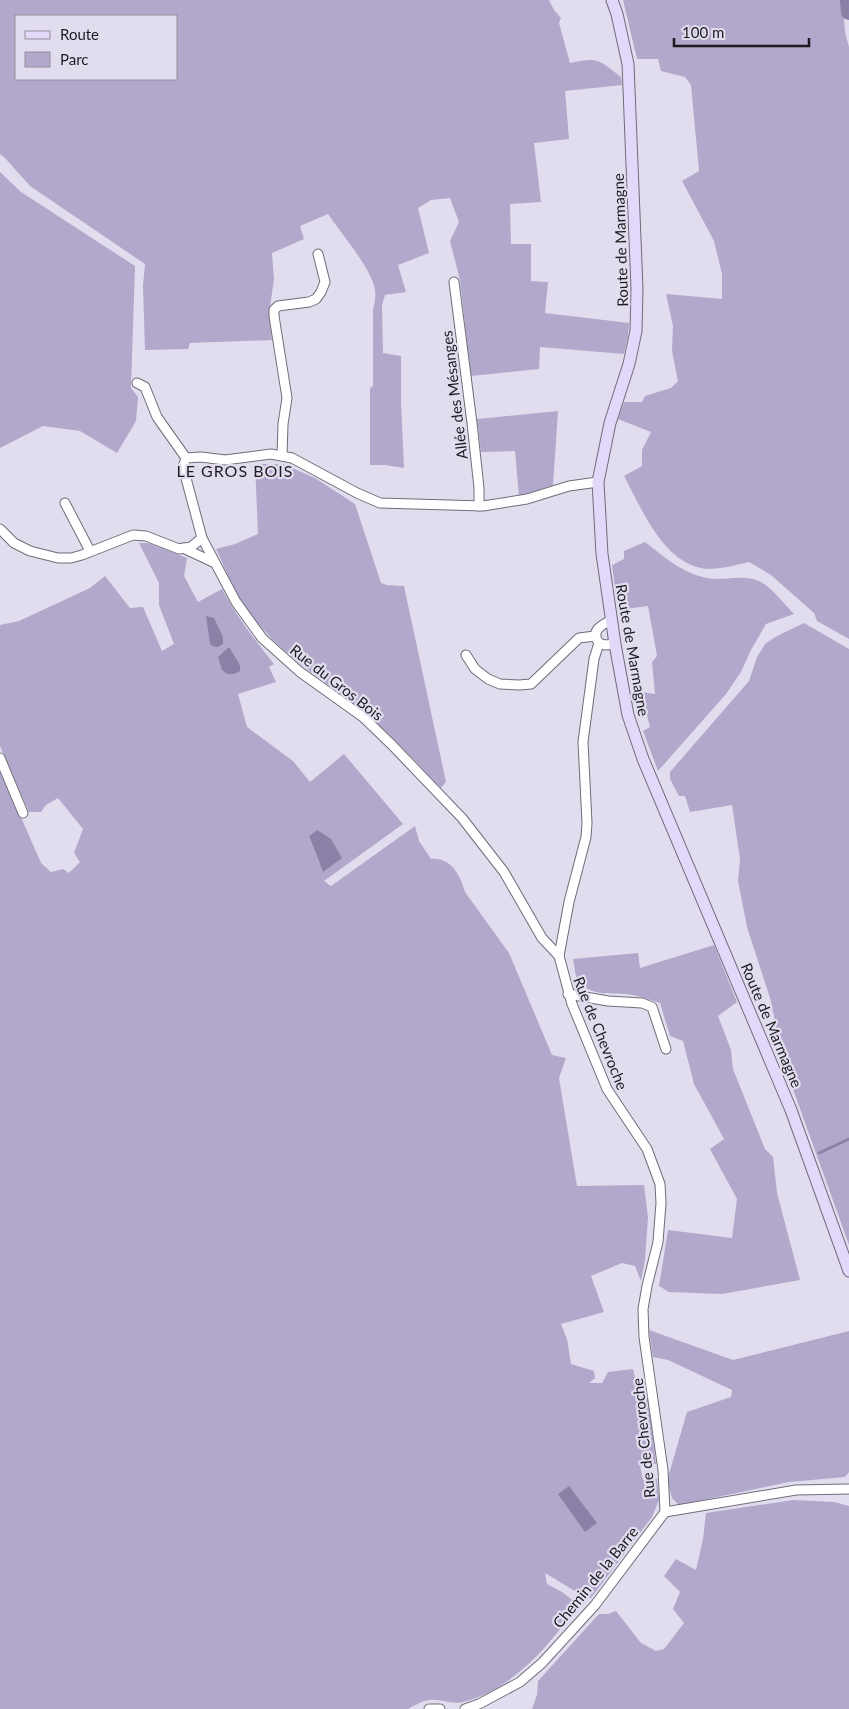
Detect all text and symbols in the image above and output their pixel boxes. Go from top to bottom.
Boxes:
legend [15,15,178,80]
scale bar [674,15,809,47]
text: 100 m [682,23,724,41]
text: Route [60,25,99,43]
text: Parc [60,50,89,68]
street label: Route de Marmagne [609,173,631,307]
street label: Allée des Mésanges [437,330,471,460]
district label: LE GROS BOIS [176,461,294,480]
street label: Route de Marmagne [613,583,653,717]
street label: Rue du Gros Bois [287,640,387,724]
street label: Route de Marmagne [738,960,806,1090]
street label: Rue de Chevroche [570,974,632,1092]
street label: Rue de Chevroche [628,1377,658,1499]
street label: Chemin de la Barre [549,1523,641,1631]

